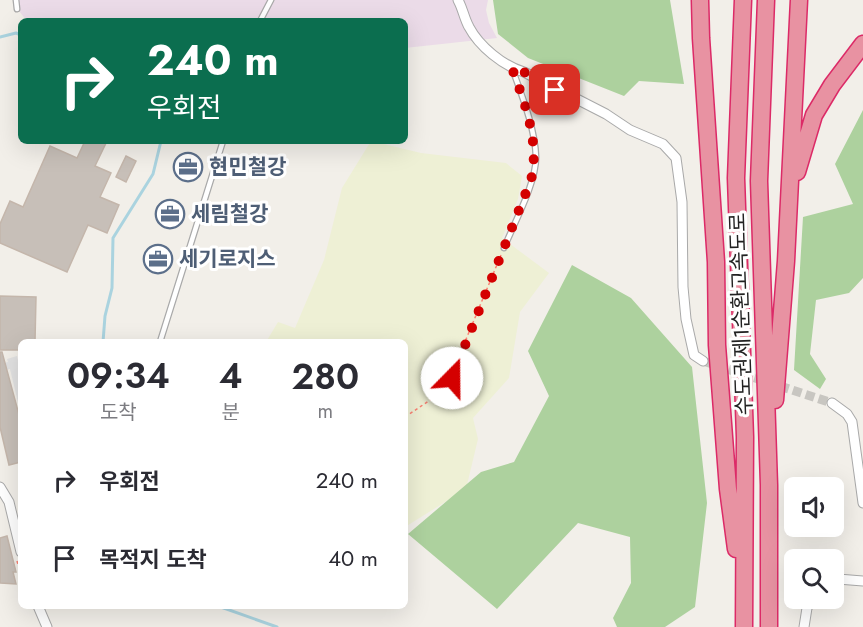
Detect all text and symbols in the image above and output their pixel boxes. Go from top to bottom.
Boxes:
text: 240 m [147,30,279,91]
icon: right [48,42,126,120]
pin [529,64,580,115]
icon: arrive [538,73,571,106]
text: 우회전 [147,88,222,127]
office icon: 현민철강 [172,151,204,183]
place label: 현민철강 [209,152,286,182]
office icon: 세림철강 [154,198,186,230]
place label: 세림철강 [191,199,268,229]
street label: 수도권제1순환고속도로 [722,212,760,416]
office icon: 세기로지스 [142,243,174,275]
place label: 세기로지스 [179,244,276,274]
position arrow [420,346,484,410]
text: 09:34 [67,349,170,401]
text: 4 [219,349,243,401]
text: 280 [292,350,359,402]
text: m [317,397,333,426]
text: 도착 [100,398,137,427]
text: 분 [221,398,240,427]
icon: right [48,464,81,497]
text: 240 m [316,464,378,496]
text: 우회전 [99,465,160,497]
map controls [784,477,844,609]
button: sound [784,477,844,537]
icon: arrive [48,542,81,575]
text: 40 m [328,542,378,574]
text: 목적지 도착 [99,543,207,575]
button: search [784,549,844,609]

